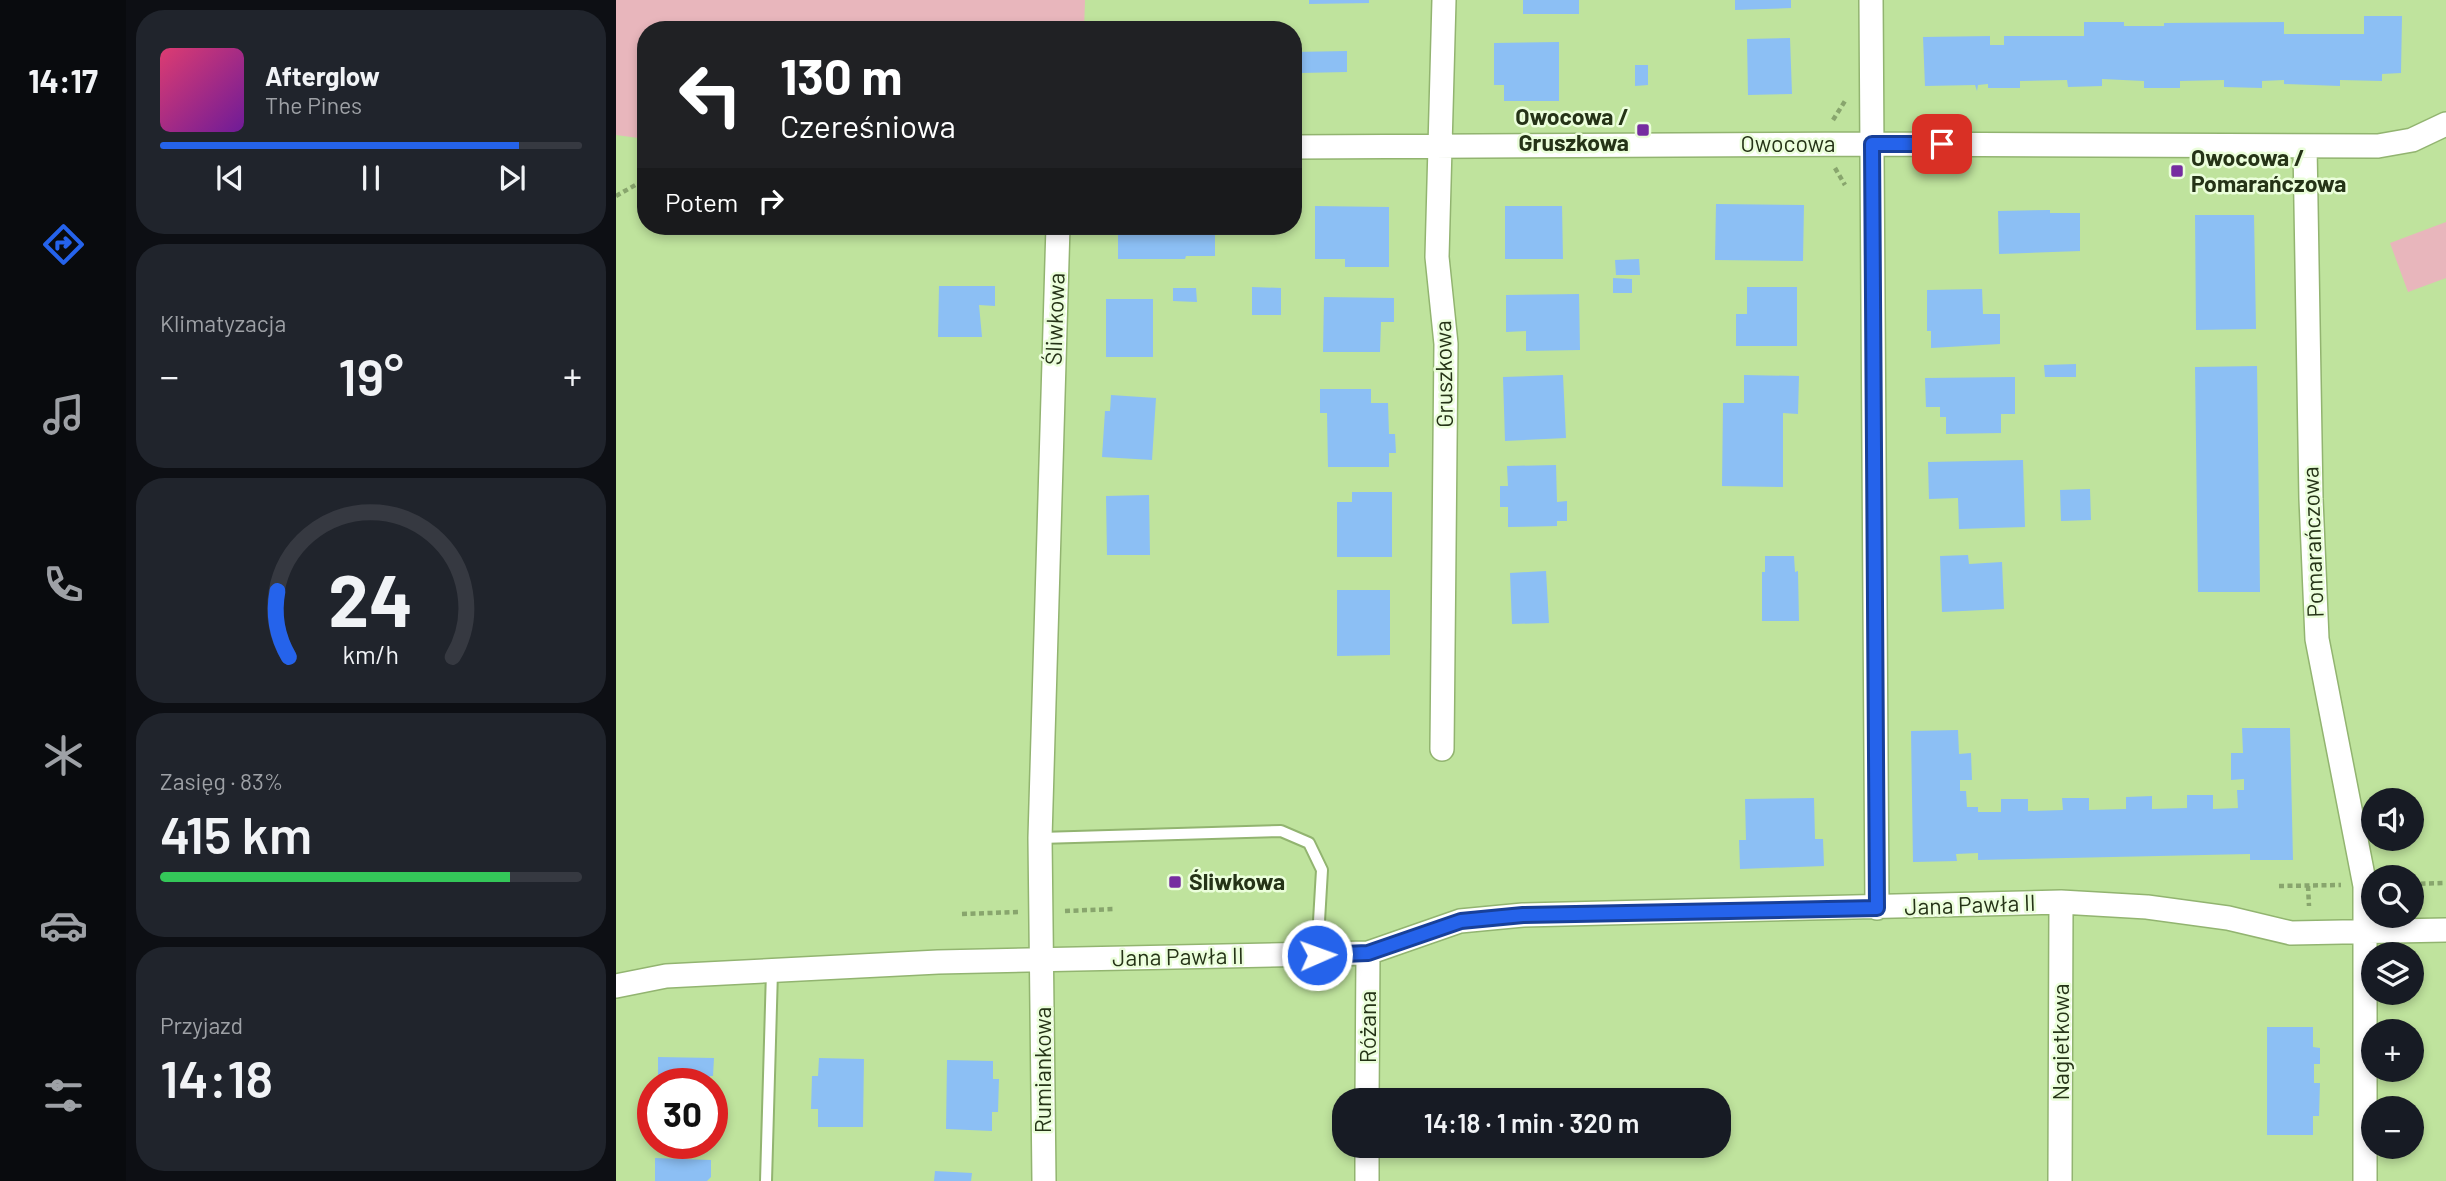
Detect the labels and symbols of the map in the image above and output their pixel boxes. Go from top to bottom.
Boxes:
place label: Owocowa / Gruszkowa [1515,102,1629,156]
pin [1912,114,1972,174]
marker: Owocowa / Gruszkowa [1635,122,1651,138]
street label: Owocowa [1740,129,1836,157]
place label: Owocowa / Pomarańczowa [2191,143,2346,197]
marker: Owocowa / Pomarańczowa [2169,163,2185,179]
street label: Śliwkowa [1038,272,1070,366]
street label: Gruszkowa [1428,320,1458,428]
street label: Pomarańczowa [2295,466,2329,618]
place label: Śliwkowa [1189,867,1285,895]
marker: Śliwkowa [1167,874,1183,890]
street label: Jana Pawła II [1904,888,2036,920]
position arrow [1280,918,1354,992]
street label: Jana Pawła II [1112,941,1244,971]
street label: Nagietkowa [2046,983,2074,1101]
street label: Różana [1353,991,1381,1063]
street label: Rumiankowa [1028,1007,1056,1133]
speed limit sign: 30 [637,1068,728,1159]

